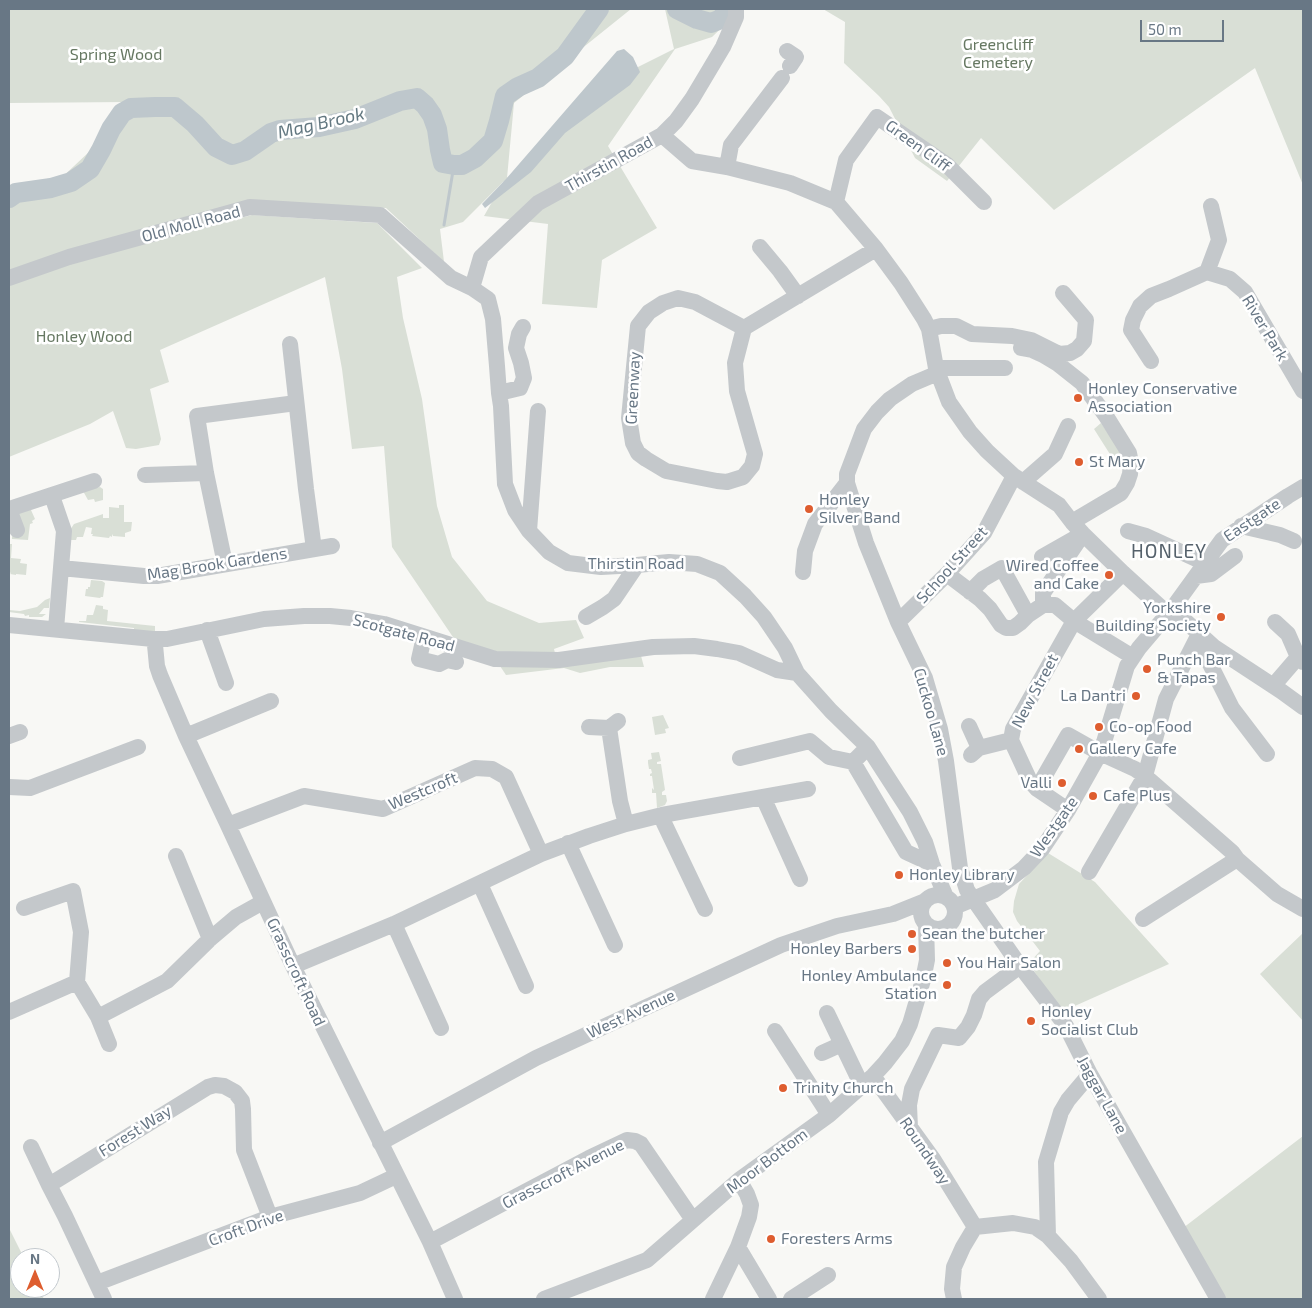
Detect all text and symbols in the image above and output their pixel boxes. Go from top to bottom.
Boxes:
scale bar [1142,10,1226,42]
text: 50 m [1148,20,1182,38]
park label: Greencliff Cemetery [963,35,1033,73]
park label: Spring Wood [70,45,162,65]
water label: Mag Brook [276,103,366,143]
street label: Green Cliff [882,116,954,176]
street label: Thirstin Road [562,132,656,196]
street label: Old Moll Road [140,202,242,246]
street label: River Park [1238,292,1292,364]
park label: Honley Wood [36,327,132,347]
street label: Greenway [621,351,645,425]
place label: Honley Conservative Association [1088,379,1237,417]
marker: Honley Conservative Association [1072,392,1084,404]
place label: St Mary [1089,452,1145,472]
marker: St Mary [1073,456,1085,468]
place label: Honley Silver Band [819,490,900,528]
street label: Eastgate [1220,494,1284,546]
marker: Honley Silver Band [803,503,815,515]
street label: School Street [912,523,992,607]
district label: HONLEY [1130,541,1208,563]
street label: Mag Brook Gardens [146,543,288,585]
street label: Thirstin Road [588,554,684,574]
place label: Wired Coffee and Cake [1006,556,1099,594]
marker: Wired Coffee and Cake [1103,569,1115,581]
place label: Yorkshire Building Society [1095,598,1211,636]
street label: Scotgate Road [351,610,457,656]
marker: Yorkshire Building Society [1215,611,1227,623]
place label: Punch Bar & Tapas [1157,650,1231,688]
street label: New Street [1007,651,1063,731]
marker: Punch Bar & Tapas [1141,663,1153,675]
street label: Cuckoo Lane [909,666,953,758]
place label: La Dantri [1060,686,1126,706]
marker: La Dantri [1130,690,1142,702]
place label: Co-op Food [1109,717,1192,737]
marker: Co-op Food [1093,721,1105,733]
place label: Gallery Cafe [1089,739,1177,759]
marker: Gallery Cafe [1073,743,1085,755]
street label: Westcroft [386,768,460,814]
place label: Valli [1020,773,1052,793]
marker: Valli [1056,777,1068,789]
place label: Cafe Plus [1103,786,1170,806]
marker: Cafe Plus [1087,790,1099,802]
street label: Westgate [1026,793,1082,861]
place label: Honley Library [909,865,1015,885]
marker: Honley Library [893,869,905,881]
street label: Grasscroft Road [263,915,329,1029]
place label: Sean the butcher [922,924,1045,944]
marker: Sean the butcher [906,928,918,940]
place label: Honley Barbers [790,939,902,959]
marker: Honley Barbers [906,943,918,955]
place label: You Hair Salon [957,953,1061,973]
marker: You Hair Salon [941,957,953,969]
place label: Honley Ambulance Station [801,966,937,1004]
marker: Honley Ambulance Station [941,979,953,991]
street label: West Avenue [584,985,678,1043]
place label: Honley Socialist Club [1041,1002,1138,1040]
marker: Honley Socialist Club [1025,1015,1037,1027]
street label: Jaggar Lane [1073,1053,1131,1137]
place label: Trinity Church [793,1078,893,1098]
marker: Trinity Church [777,1082,789,1094]
street label: Forest Way [95,1101,175,1161]
street label: Roundway [896,1114,954,1188]
street label: Moor Bottom [723,1124,811,1198]
street label: Grasscroft Avenue [499,1135,627,1213]
street label: Croft Drive [206,1206,286,1250]
place label: Foresters Arms [781,1229,893,1249]
marker: Foresters Arms [765,1233,777,1245]
north arrow [10,1248,60,1298]
text: N [30,1250,40,1267]

